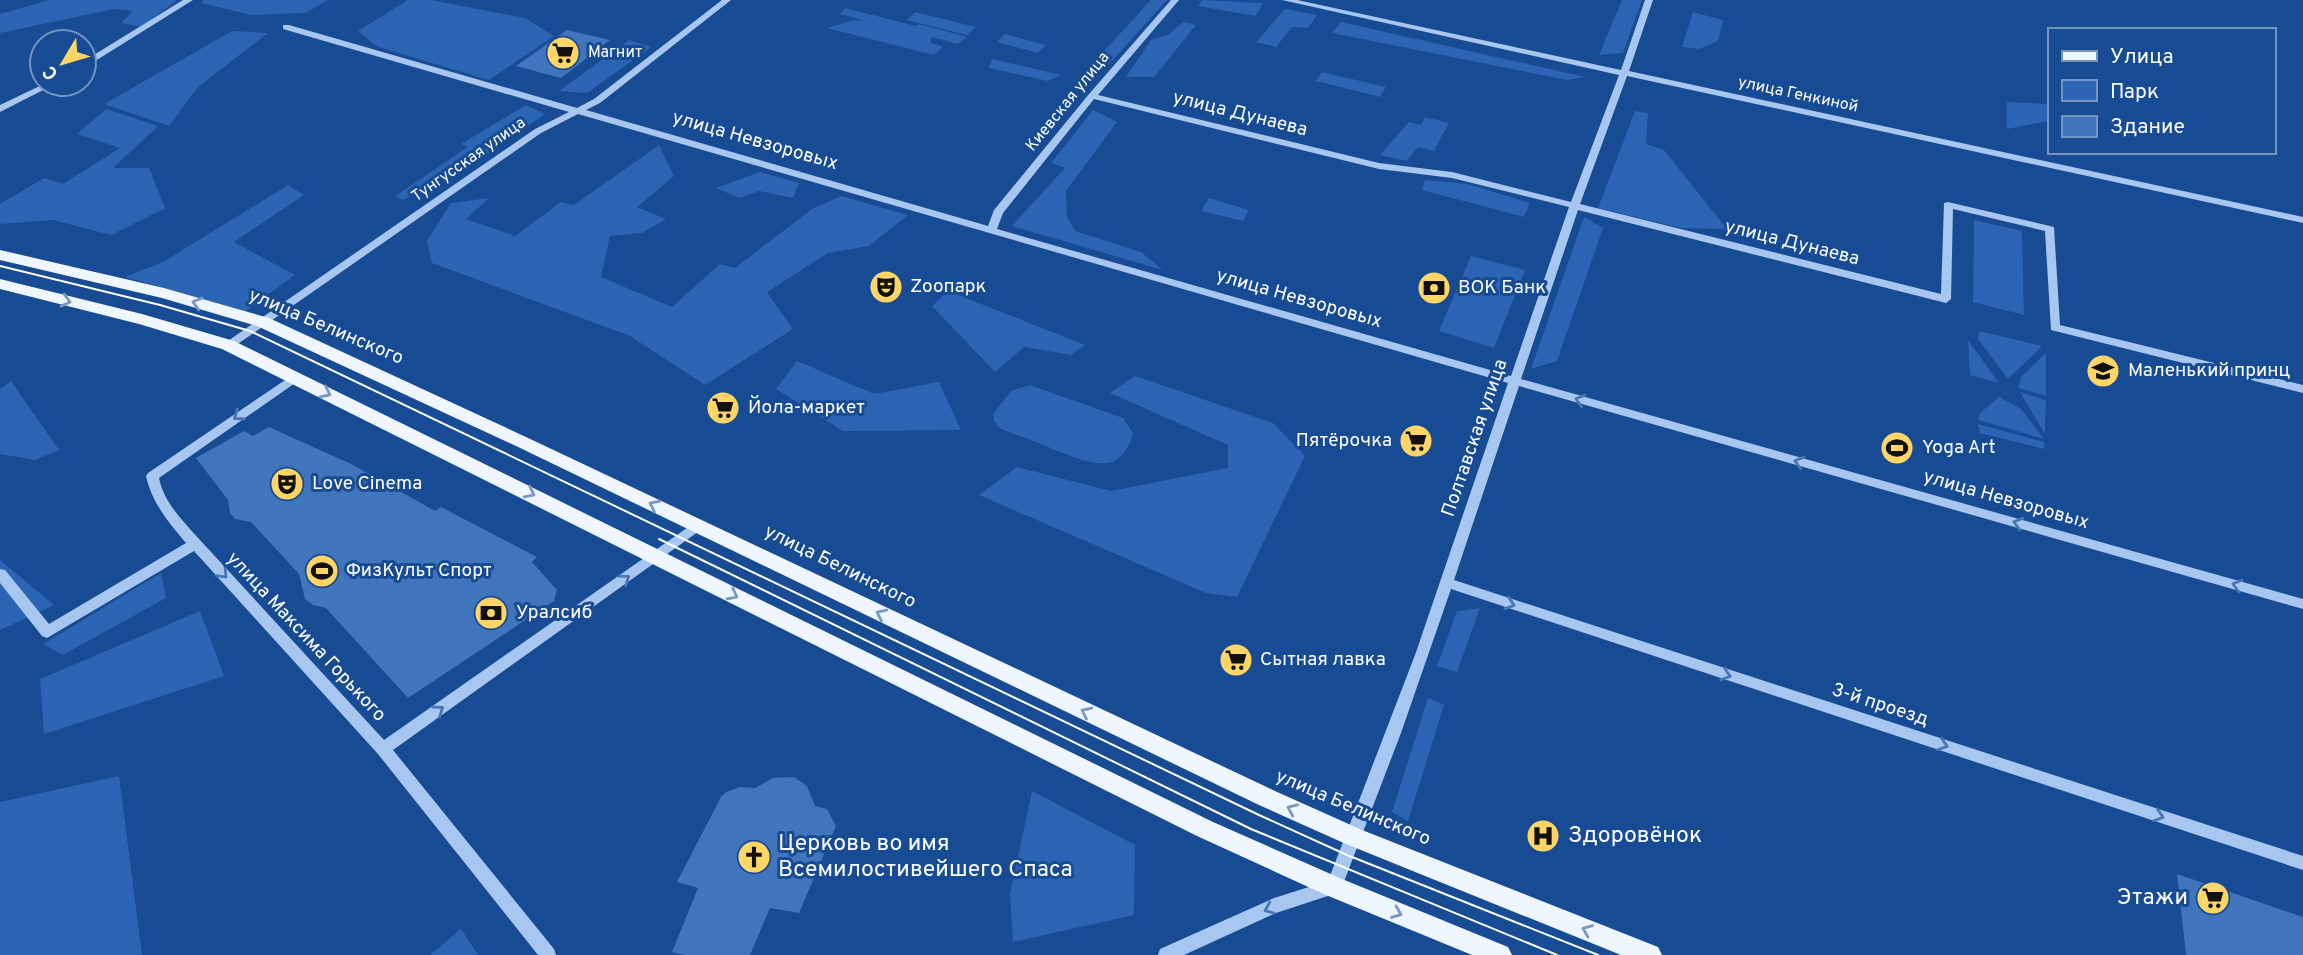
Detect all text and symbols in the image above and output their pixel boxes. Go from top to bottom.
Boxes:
north arrow [28,28,98,98]
legend [2048,28,2275,154]
supermarket icon: Магнит [544,34,582,72]
place label: Магнит [588,43,642,63]
text: Улица [2110,44,2174,71]
street label: Киевская улица [1022,48,1114,156]
text: С [38,60,64,84]
street label: улица Генкиной [1736,72,1860,118]
text: Парк [2110,79,2159,106]
street label: улица Дунаева [1170,86,1310,142]
street label: улица Невзоровых [669,106,841,176]
street label: Тунгусская улица [408,113,530,207]
text: Здание [2110,114,2185,141]
street label: улица Дунаева [1722,215,1862,271]
street label: улица Невзоровых [1213,264,1385,334]
theatre icon: Zooпарк [867,268,905,306]
bank icon: ВОК Банк [1415,269,1453,307]
place label: Zooпарк [910,275,987,299]
place label: ВОК Банк [1458,276,1546,300]
street label: улица Белинского [245,284,407,370]
one-way arrow [60,293,72,307]
one-way arrow [191,297,203,312]
school or university icon: Маленький принц [2084,352,2122,390]
street label: Полтавская улица [1437,356,1513,520]
place label: Маленький принц [2128,359,2291,383]
one-way arrow [319,385,331,399]
supermarket icon: Йола-маркет [704,389,742,427]
one-way arrow [1575,393,1587,408]
place label: Йола-маркет [748,395,865,420]
one-way arrow [233,408,246,421]
supermarket icon: Пятёрочка [1397,422,1435,460]
place label: Пятёрочка [1296,429,1392,453]
sports icon: Yoga Art [1878,429,1916,467]
place label: Yoga Art [1922,436,1996,460]
one-way arrow [1794,455,1806,470]
theatre icon: Love Cinema [268,465,306,503]
street label: улица Невзоровых [1920,465,2092,535]
place label: Love Cinema [312,472,422,496]
one-way arrow [523,485,535,499]
one-way arrow [648,499,661,513]
one-way arrow [2013,517,2025,532]
street label: улица Белинского [760,520,920,614]
street label: улица Максима Горького [221,547,391,727]
sports icon: ФизКульт Спорт [303,552,341,590]
place label: ФизКульт Спорт [346,559,492,583]
one-way arrow [214,566,227,579]
one-way arrow [617,575,630,588]
one-way arrow [2232,579,2244,593]
one-way arrow [726,587,739,600]
bank icon: Уралсиб [472,594,510,632]
one-way arrow [1504,596,1516,610]
place label: Уралсиб [516,601,592,625]
one-way arrow [876,608,888,622]
supermarket icon: Сытная лавка [1217,641,1255,679]
place label: Сытная лавка [1260,648,1386,672]
one-way arrow [1720,667,1732,681]
street label: 3-й проезд [1828,678,1932,732]
one-way arrow [431,706,444,718]
one-way arrow [1081,706,1093,720]
one-way arrow [1936,737,1948,752]
street label: улица Белинского [1272,765,1434,851]
one-way arrow [1286,803,1299,817]
one-way arrow [2152,808,2165,822]
hospital icon: Здоровёнок [1524,817,1562,855]
place label: Здоровёнок [1568,822,1702,851]
place label: Церковь во имя Всемилостивейшего Спаса [778,830,1073,885]
church icon: Церковь во имя Всемилостивейшего Спаса [735,838,773,876]
supermarket icon: Этажи [2194,879,2232,917]
place label: Этажи [2117,884,2188,913]
one-way arrow [1264,901,1277,915]
one-way arrow [1390,905,1402,919]
one-way arrow [1581,924,1593,938]

